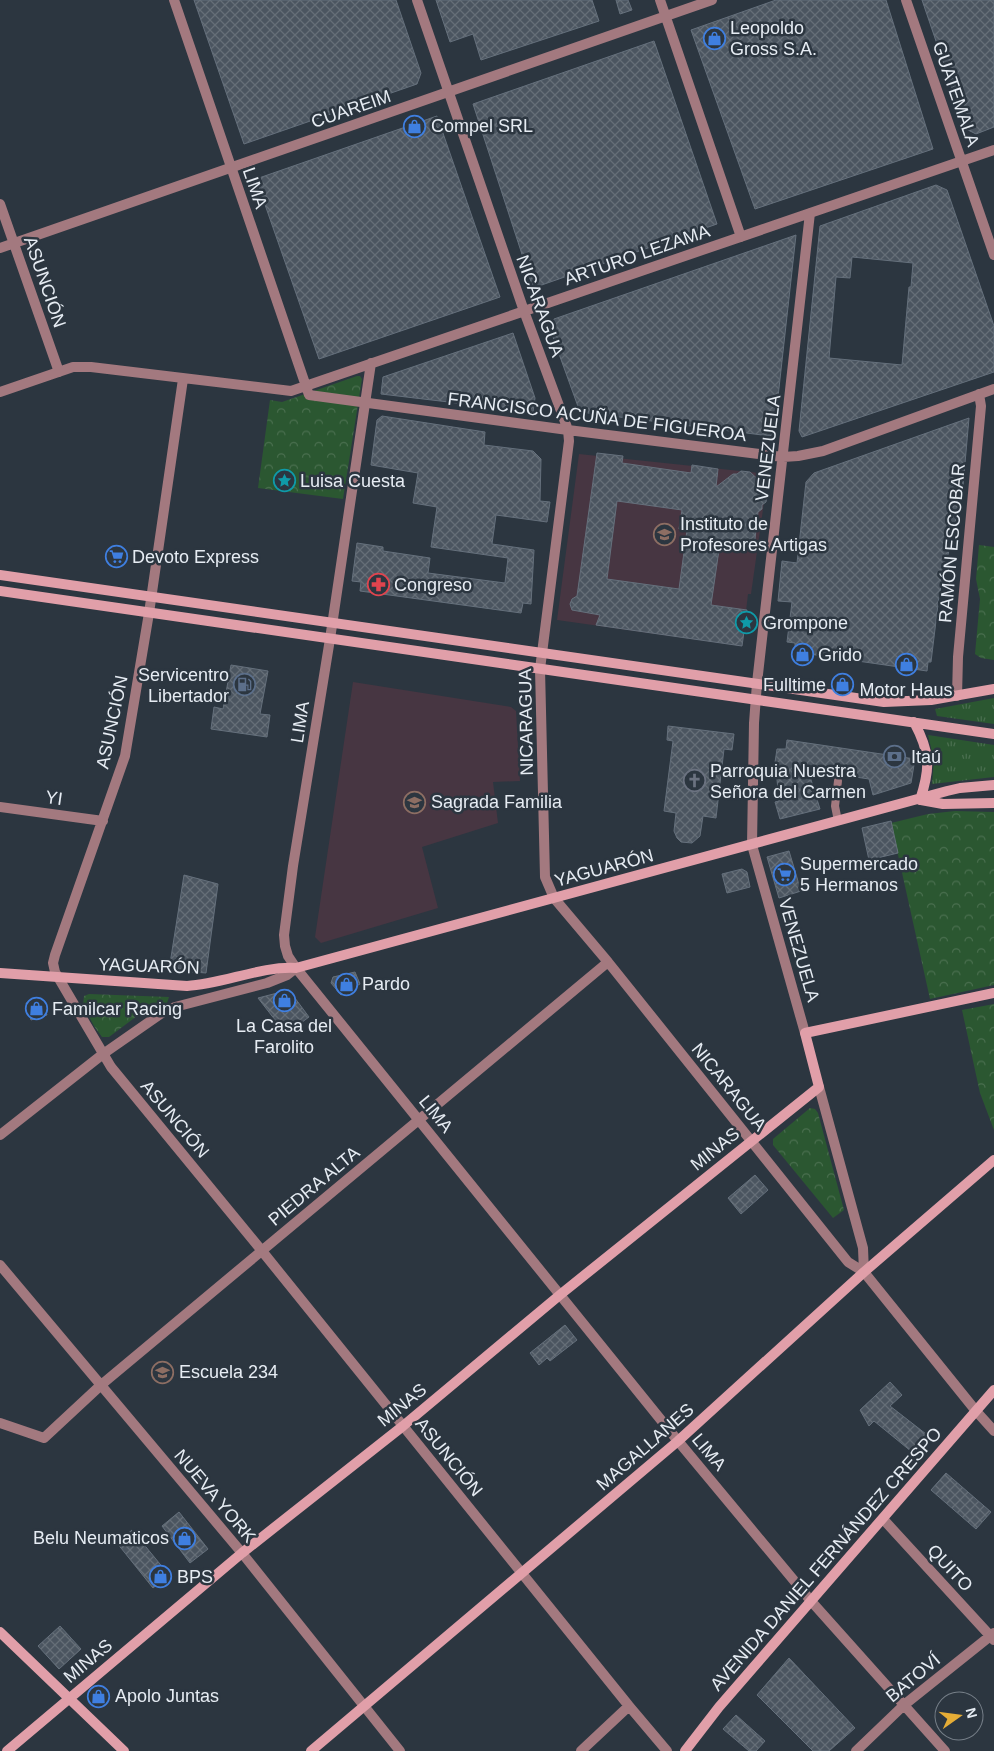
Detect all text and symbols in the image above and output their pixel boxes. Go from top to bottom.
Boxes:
place label: Leopoldo Gross S.A. [730,18,817,59]
shop icon: Leopoldo Gross S.A. [702,26,726,50]
street label: GUATEMALA [929,39,983,149]
street label: CUAREIM [308,86,394,132]
shop icon: Compel SRL [403,114,427,138]
place label: Compel SRL [431,116,533,136]
street label: LIMA [239,165,271,211]
street label: ARTURO LEZAMA [562,221,712,289]
street label: ASUNCIÓN [20,233,71,330]
street label: NICARAGUA [512,252,568,360]
street label: FRANCISCO ACUÑA DE FIGUEROA [446,388,748,445]
street label: VENEZUELA [752,394,784,502]
street label: RAMÓN ESCOBAR [934,462,969,624]
place icon: Luisa Cuesta [272,469,296,493]
place label: Luisa Cuesta [300,471,406,491]
place label: Instituto de Profesores Artigas [680,514,827,555]
school or university icon: Instituto de Profesores Artigas [652,522,676,546]
supermarket icon: Devoto Express [104,545,128,569]
place label: Devoto Express [132,547,259,567]
pharmacy icon: Congreso [366,573,390,597]
place label: Congreso [394,575,472,595]
place icon: Grompone [735,611,759,635]
place label: Grompone [763,613,848,633]
shop icon: Grido [790,643,814,667]
place label: Grido [818,645,862,665]
shop icon: Motor Haus [894,653,918,677]
place label: Servicentro Libertador [138,665,229,706]
street label: NICARAGUA [515,668,537,776]
street label: ASUNCIÓN [91,673,132,771]
fuel station icon: Servicentro Libertador [233,673,257,697]
shop icon: Fulltime [830,673,854,697]
place label: Fulltime [763,675,826,695]
place label: Motor Haus [859,680,953,700]
street label: LIMA [287,700,313,744]
bank icon: Itaú [883,745,907,769]
place label: Itaú [911,747,941,767]
place label: Parroquia Nuestra Señora del Carmen [710,761,866,802]
church icon: Parroquia Nuestra Señora del Carmen [682,769,706,793]
street label: YI [44,787,64,809]
school or university icon: Sagrada Familia [403,790,427,814]
place label: Sagrada Familia [431,792,563,812]
street label: YAGUARÓN [552,844,656,891]
place label: Supermercado 5 Hermanos [800,854,918,895]
supermarket icon: Supermercado 5 Hermanos [772,862,796,886]
street label: VENEZUELA [775,896,823,1004]
street label: YAGUARÓN [98,953,200,978]
shop icon: Pardo [334,972,358,996]
place label: Pardo [362,974,410,994]
shop icon: La Casa del Farolito [272,989,296,1013]
shop icon: Familcar Racing [24,997,48,1021]
place label: Familcar Racing [52,999,182,1019]
place label: La Casa del Farolito [236,1016,332,1057]
street label: NICARAGUA [688,1039,770,1135]
street label: ASUNCIÓN [137,1076,214,1162]
street label: LIMA [415,1091,457,1137]
street label: MINAS [687,1123,743,1175]
street label: PIEDRA ALTA [265,1142,363,1230]
school or university icon: Escuela 234 [151,1360,175,1384]
place label: Escuela 234 [179,1362,278,1382]
street label: MINAS [374,1379,430,1431]
street label: MAGALLANES [592,1399,698,1495]
street label: ASUNCIÓN [411,1413,487,1500]
street label: AVENIDA DANIEL FERNÁNDEZ CRESPO [706,1423,946,1695]
street label: LIMA [688,1429,730,1475]
street label: NUEVA YORK [170,1445,260,1547]
shop icon: Belu Neumaticos [173,1526,197,1550]
place label: Belu Neumaticos [33,1528,169,1548]
street label: QUITO [923,1540,977,1596]
shop icon: BPS [149,1565,173,1589]
place label: BPS [177,1567,213,1587]
street label: MINAS [60,1635,116,1687]
street label: BATOVÍ [882,1650,944,1706]
shop icon: Apolo Juntas [87,1684,111,1708]
place label: Apolo Juntas [115,1686,219,1706]
north arrow [934,1691,984,1741]
text: N [963,1706,981,1720]

